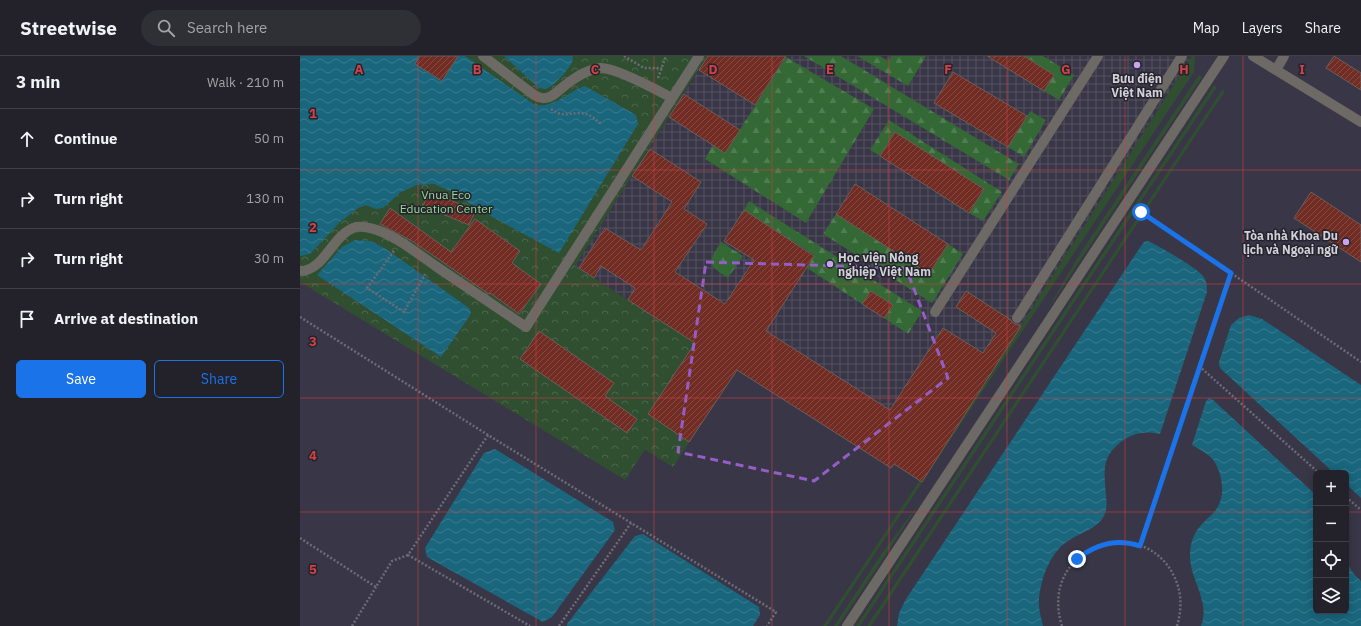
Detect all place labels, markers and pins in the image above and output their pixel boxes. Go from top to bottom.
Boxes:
marker: Bưu điện Việt Nam [1132,60,1142,70]
place label: Bưu điện Việt Nam [1111,71,1163,100]
place label: Tòa nhà Khoa Du lịch và Ngoại ngữ [1243,228,1339,257]
marker: Tòa nhà Khoa Du lịch và Ngoại ngữ [1341,237,1351,247]
place label: Học viện Nông nghiệp Việt Nam [838,250,931,279]
marker: Học viện Nông nghiệp Việt Nam [825,259,835,269]

